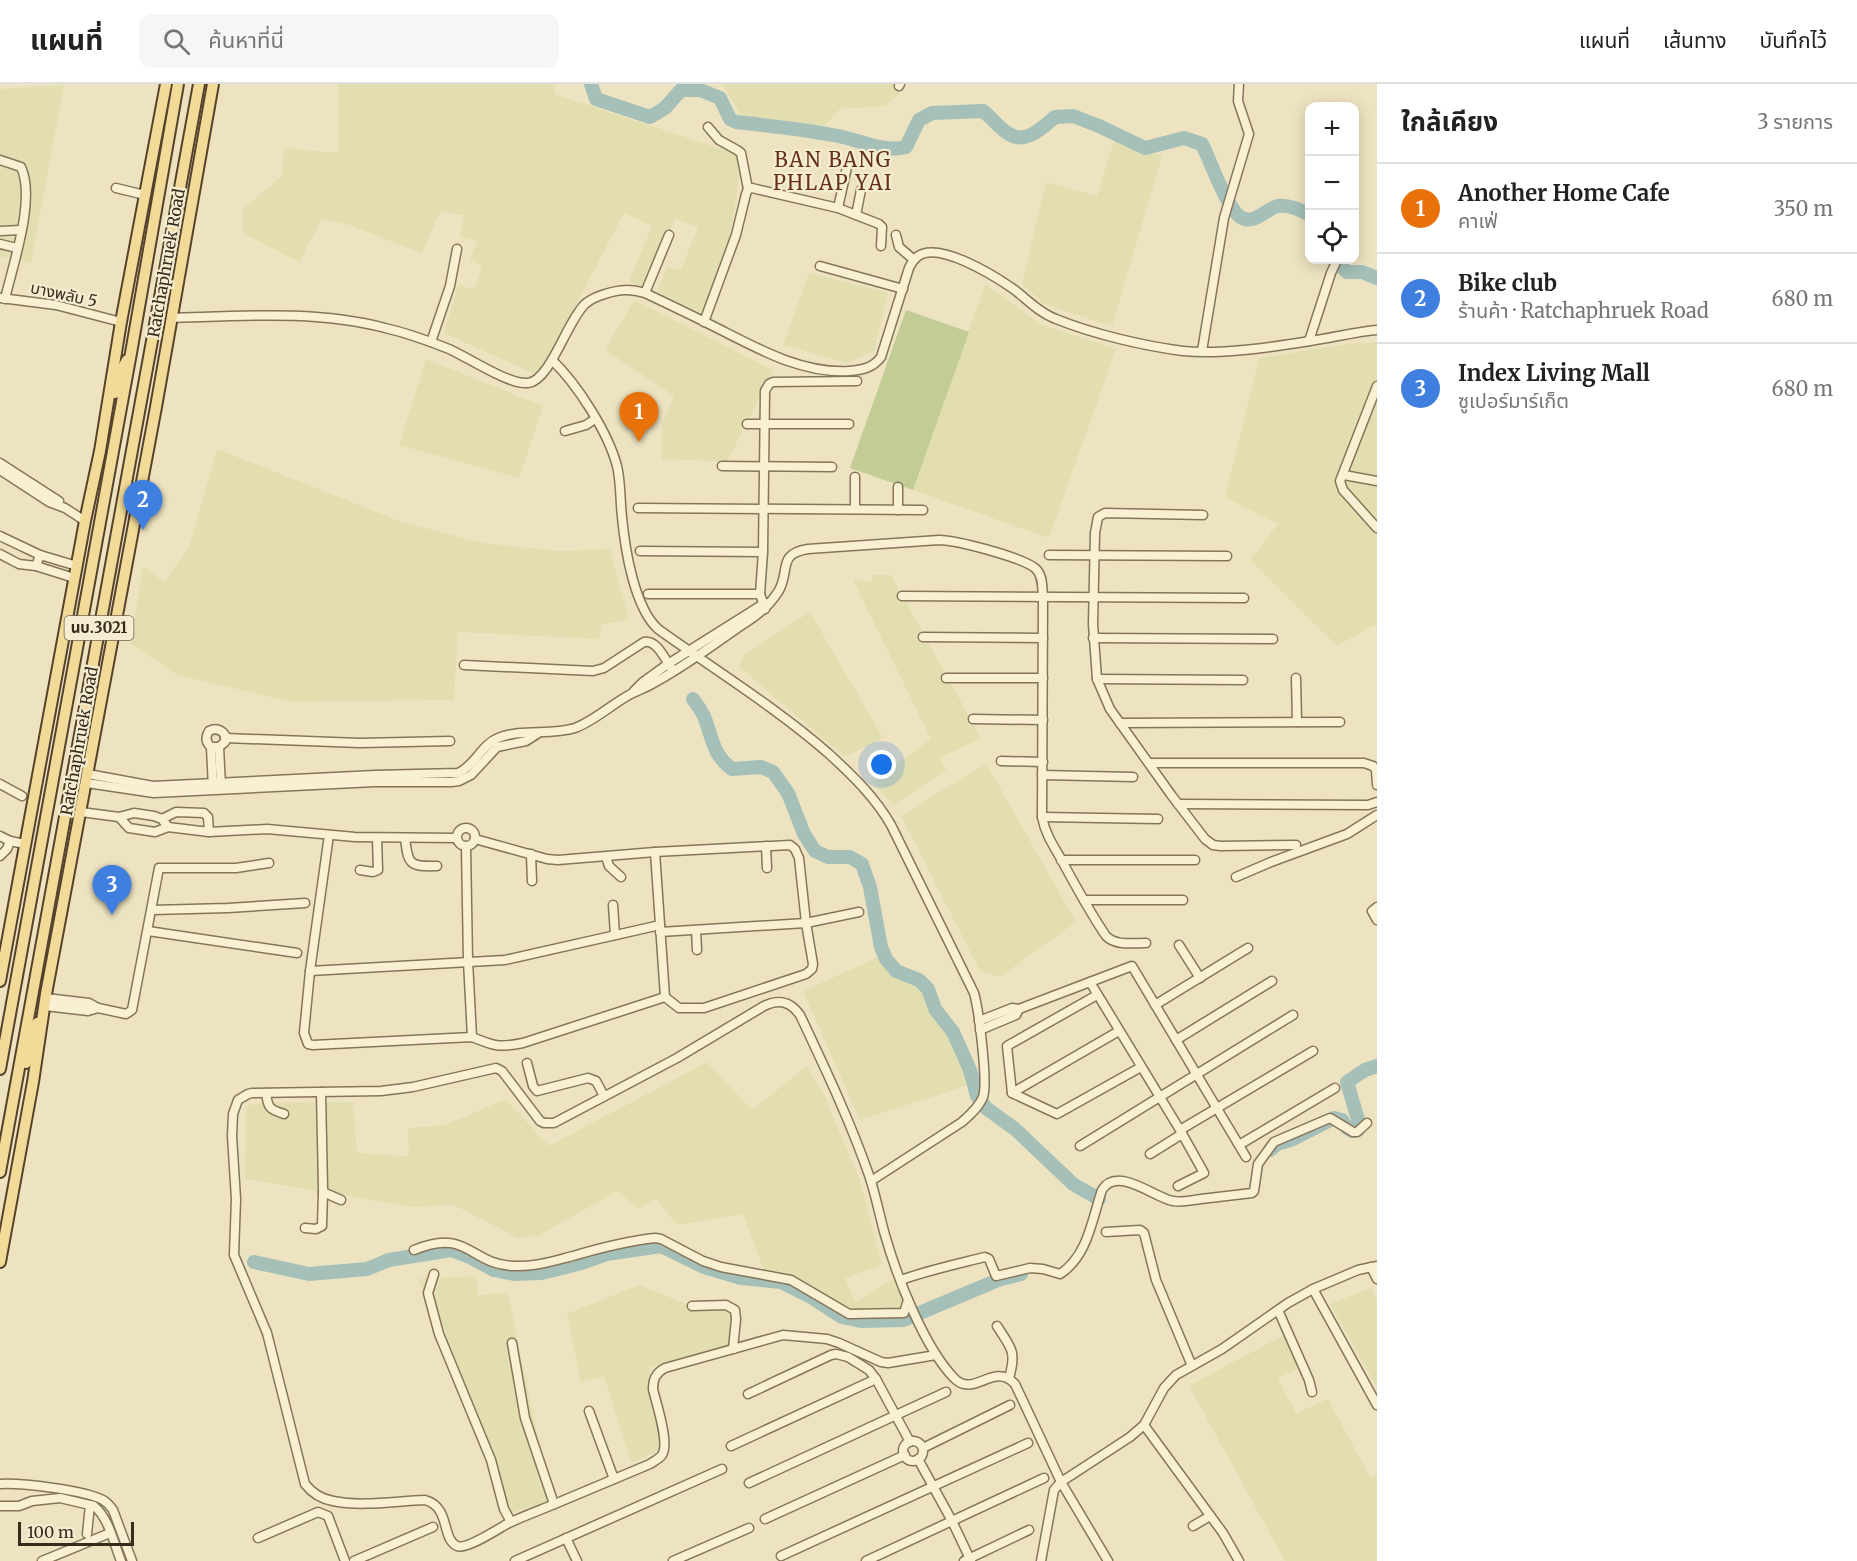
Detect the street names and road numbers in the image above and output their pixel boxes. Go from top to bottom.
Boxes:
street label: Ratchaphruek Road [143,187,189,339]
street label: บางพลับ 5 [29,277,99,311]
road number: นบ.3021 [64,616,134,640]
street label: Ratchaphruek Road [56,665,102,817]

